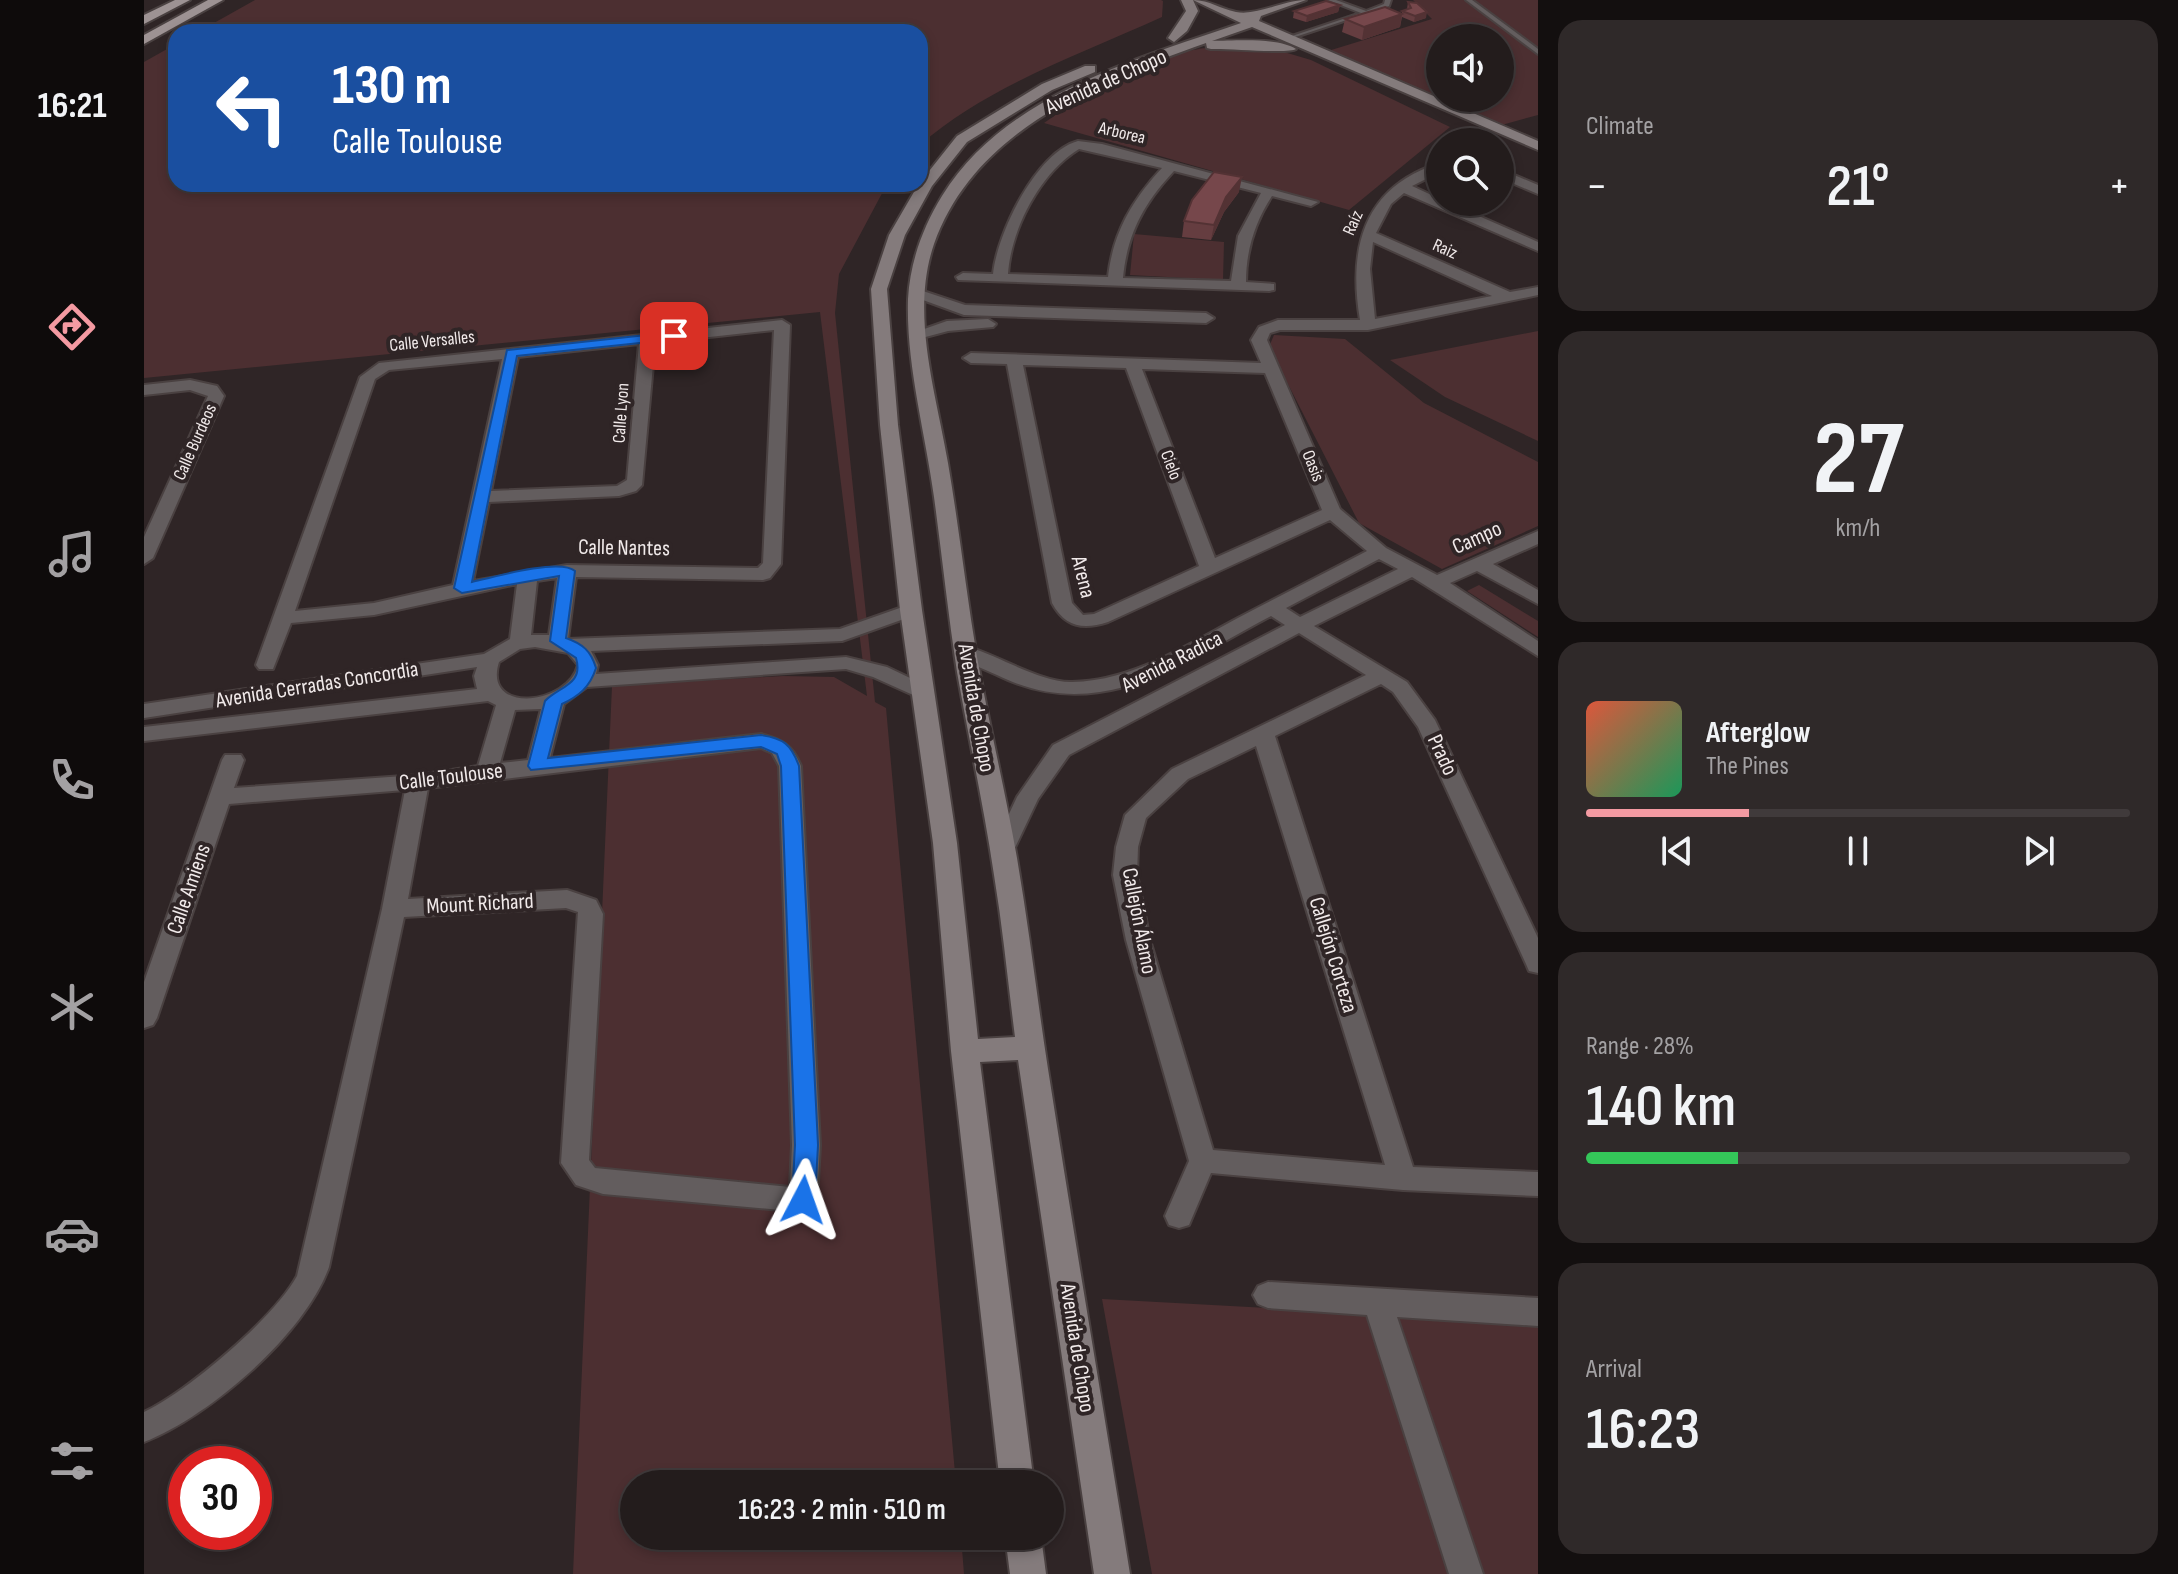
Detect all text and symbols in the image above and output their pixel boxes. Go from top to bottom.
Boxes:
map controls [1426,24,1514,216]
button: sound [1426,24,1514,112]
street label: Avenida de Chopo [1040,43,1171,121]
text: 130 m [332,53,452,120]
icon: left [200,56,304,160]
text: 16:21 [37,85,107,128]
text: Climate [1586,111,1654,142]
street label: Arborea [1096,117,1147,149]
text: Calle Toulouse [332,121,503,164]
button: search [1426,128,1514,216]
text: 21° [1826,151,1890,223]
text: − [1586,160,1608,213]
text: + [2108,160,2130,213]
street label: Raíz [1338,207,1368,239]
street label: Raiz [1429,234,1461,264]
icon: directions [44,299,100,355]
pin [640,302,708,370]
icon: arrive [652,314,696,358]
street label: Calle Versalles [388,326,476,356]
street label: Calle Lyon [608,382,634,444]
text: 27 [1813,398,1903,523]
street label: Calle Burdeos [169,401,221,483]
street label: Cielo [1156,447,1186,483]
street label: Oasis [1297,447,1329,485]
text: km/h [1836,513,1880,544]
street label: Campo [1448,515,1506,561]
icon: music [44,526,100,582]
street label: Calle Nantes [578,534,670,562]
street label: Arena [1065,552,1101,601]
street label: Avenida Radica [1116,625,1227,699]
street label: Avenida de Chopo [951,641,1001,774]
street label: Avenida Cerradas Concordia [213,656,420,714]
text: Afterglow [1706,715,1811,751]
street label: Prado [1421,730,1463,780]
text: The Pines [1706,751,1789,782]
icon: phone [44,752,100,808]
street label: Calle Toulouse [398,757,504,797]
icon: previous [1655,829,1699,873]
icon: pause [1836,829,1880,873]
icon: next [2017,829,2061,873]
street label: Calle Amiens [161,840,217,938]
street label: Callejón Álamo [1116,866,1162,976]
street label: Mount Richard [426,888,534,920]
street label: Callejón Corteza [1303,894,1363,1016]
icon: climate [44,979,100,1035]
text: Range · 28% [1586,1031,1694,1062]
text: 140 km [1586,1071,1736,1143]
position arrow [761,1158,845,1242]
icon: car [44,1206,100,1262]
street label: Avenida de Chopo [1053,1281,1100,1414]
text: Arrival [1586,1354,1642,1385]
text: 16:23 [1586,1394,1700,1466]
icon: filters [44,1433,100,1489]
speed limit sign: 30 [168,1446,272,1550]
text: 16:23 · 2 min · 510 m [738,1492,946,1528]

